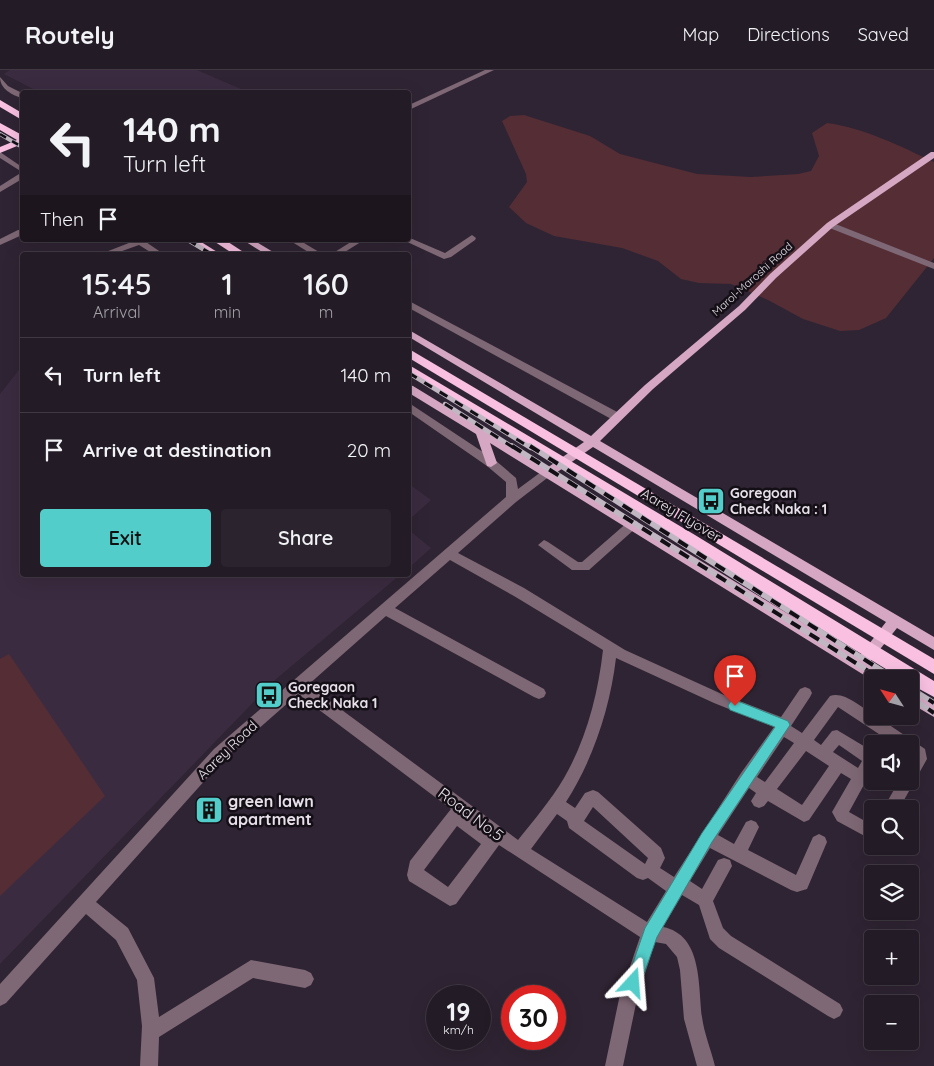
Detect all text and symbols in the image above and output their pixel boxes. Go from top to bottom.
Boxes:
text: Routely [25,20,115,50]
text: Map [682,23,719,46]
text: Directions [747,23,830,46]
text: Saved [858,23,909,46]
text: 140 m [123,107,221,151]
icon: left [40,110,105,175]
text: Turn left [123,150,206,178]
icon: arrive [94,205,122,233]
text: Then [40,207,84,231]
street label: Marol-Maroshi Road [709,239,795,319]
text: 15:45 [82,265,152,303]
text: 1 [222,265,233,303]
text: 160 [303,265,349,303]
text: Arrival [93,302,141,322]
text: min [214,302,241,322]
text: m [319,302,333,322]
icon: left [40,361,68,389]
text: Turn left [83,363,161,387]
text: 140 m [340,363,391,387]
icon: arrive [40,436,68,464]
text: Arrive at destination [83,438,272,462]
text: 20 m [347,438,391,462]
street label: Aarey Flyover [638,484,725,546]
place label: Goregoan Check Naka : 1 [730,484,827,518]
bus stop icon: Goregoan Check Naka : 1 [696,486,726,516]
button: Exit [40,509,211,567]
button: Share [221,509,391,567]
pin [714,655,756,706]
icon: arrive [721,662,749,690]
north arrow [864,670,919,725]
map controls [864,670,919,1050]
place label: Goregaon Check Naka 1 [288,678,378,712]
bus stop icon: Goregaon Check Naka 1 [254,680,284,710]
street label: Aarey Road [193,717,261,783]
button: sound [864,735,919,790]
street label: Road No.5 [434,783,508,845]
place label: green lawn apartment [228,791,314,829]
building icon: green lawn apartment [194,795,224,825]
button: search [864,800,919,855]
button: layers [864,865,919,920]
button: + [864,930,919,985]
position arrow [606,956,658,1008]
speed limit sign: 30 [501,985,566,1050]
button: − [864,995,919,1050]
text: 19 [447,996,470,1027]
text: km/h [443,1022,474,1037]

